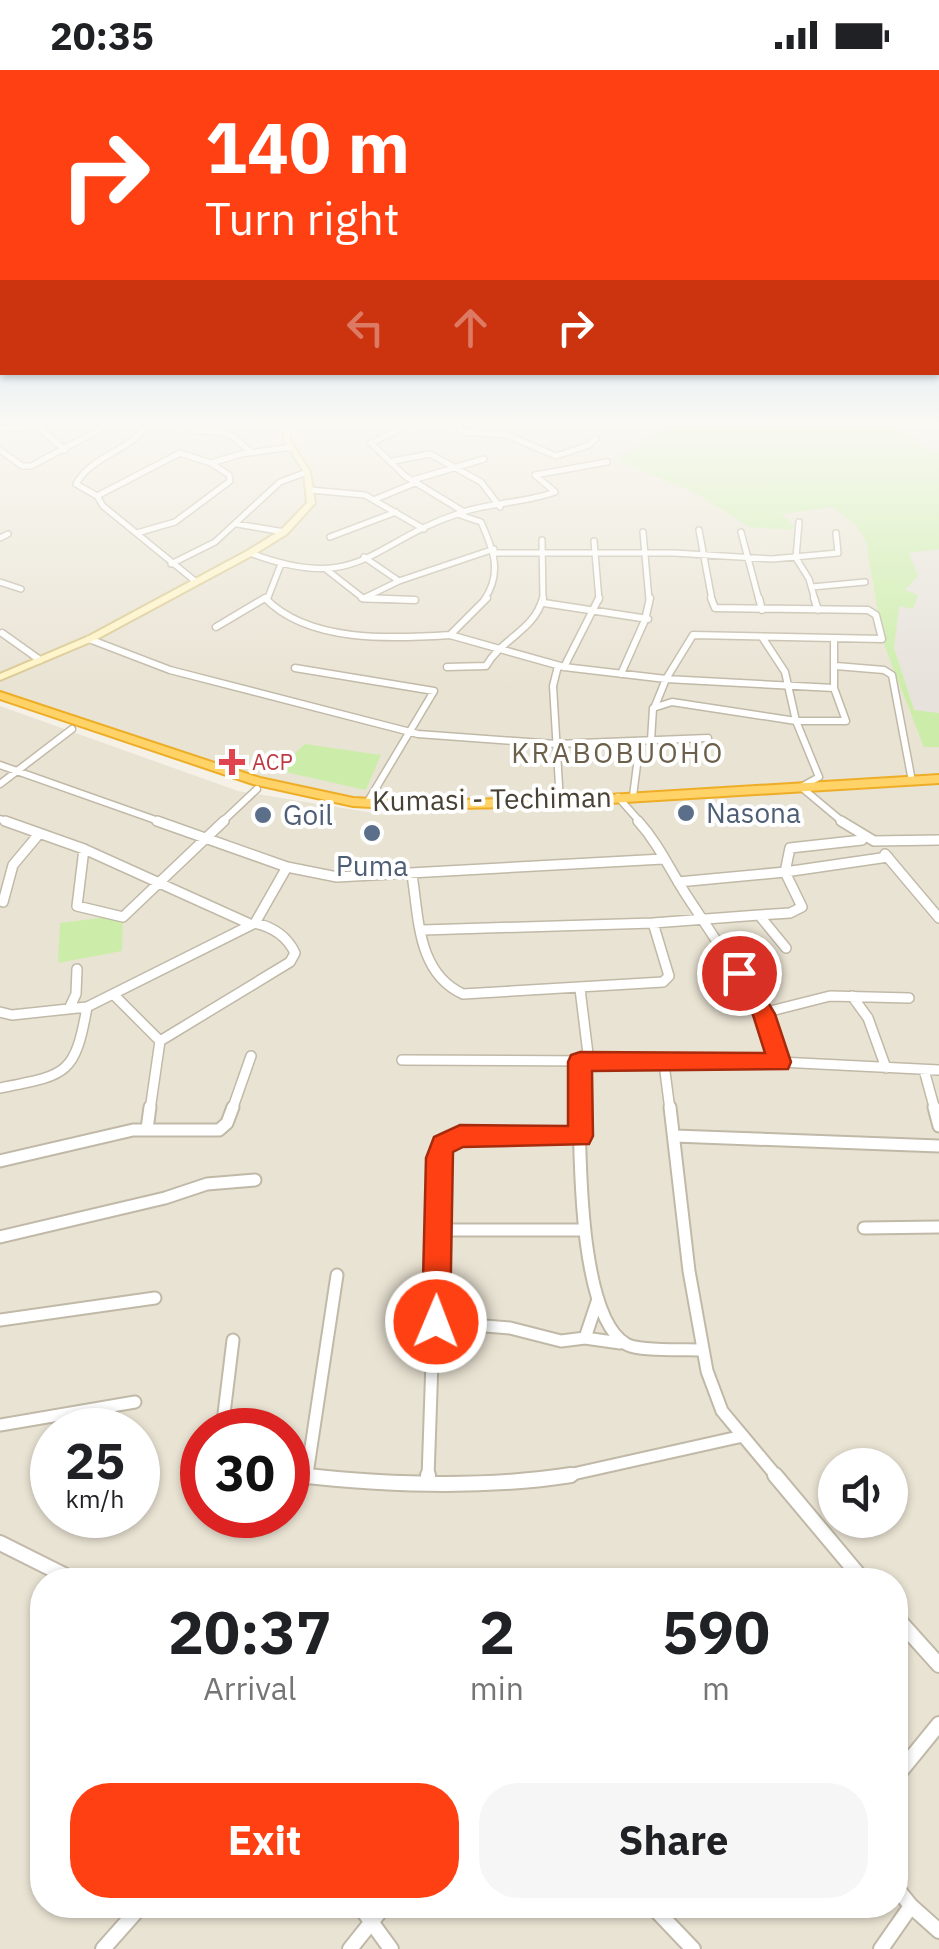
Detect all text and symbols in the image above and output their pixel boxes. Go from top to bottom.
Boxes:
text: 20:35 [50,11,154,60]
text: 140 m [205,101,410,192]
icon: right [40,110,170,240]
text: Turn right [205,189,400,247]
icon: left [338,300,393,355]
icon: ahead [443,300,498,355]
icon: right [548,300,603,355]
district label: KRABOBUOHO [511,734,725,771]
place label: ACP [252,747,293,776]
marker: ACP [221,751,243,773]
street label: Kumasi - Techiman [372,778,612,819]
place label: Nasona [706,794,801,831]
place label: Goil [283,796,333,833]
marker: Nasona [675,802,697,824]
marker: Goil [252,804,274,826]
marker: Puma [361,822,383,844]
place label: Puma [336,847,408,884]
pin [697,931,782,1016]
icon: arrive [712,946,767,1001]
position arrow [384,1270,488,1374]
speed limit sign: 30 [180,1408,310,1538]
text: 25 [65,1428,125,1493]
map controls [818,1448,908,1538]
button: sound [818,1448,908,1538]
text: km/h [66,1482,124,1515]
text: 20:37 [168,1592,332,1671]
text: 2 [479,1592,515,1671]
text: 590 [662,1592,770,1671]
text: Arrival [203,1667,297,1709]
text: min [470,1667,524,1709]
text: m [702,1667,730,1709]
button: Exit [70,1783,459,1898]
button: Share [479,1783,868,1898]

